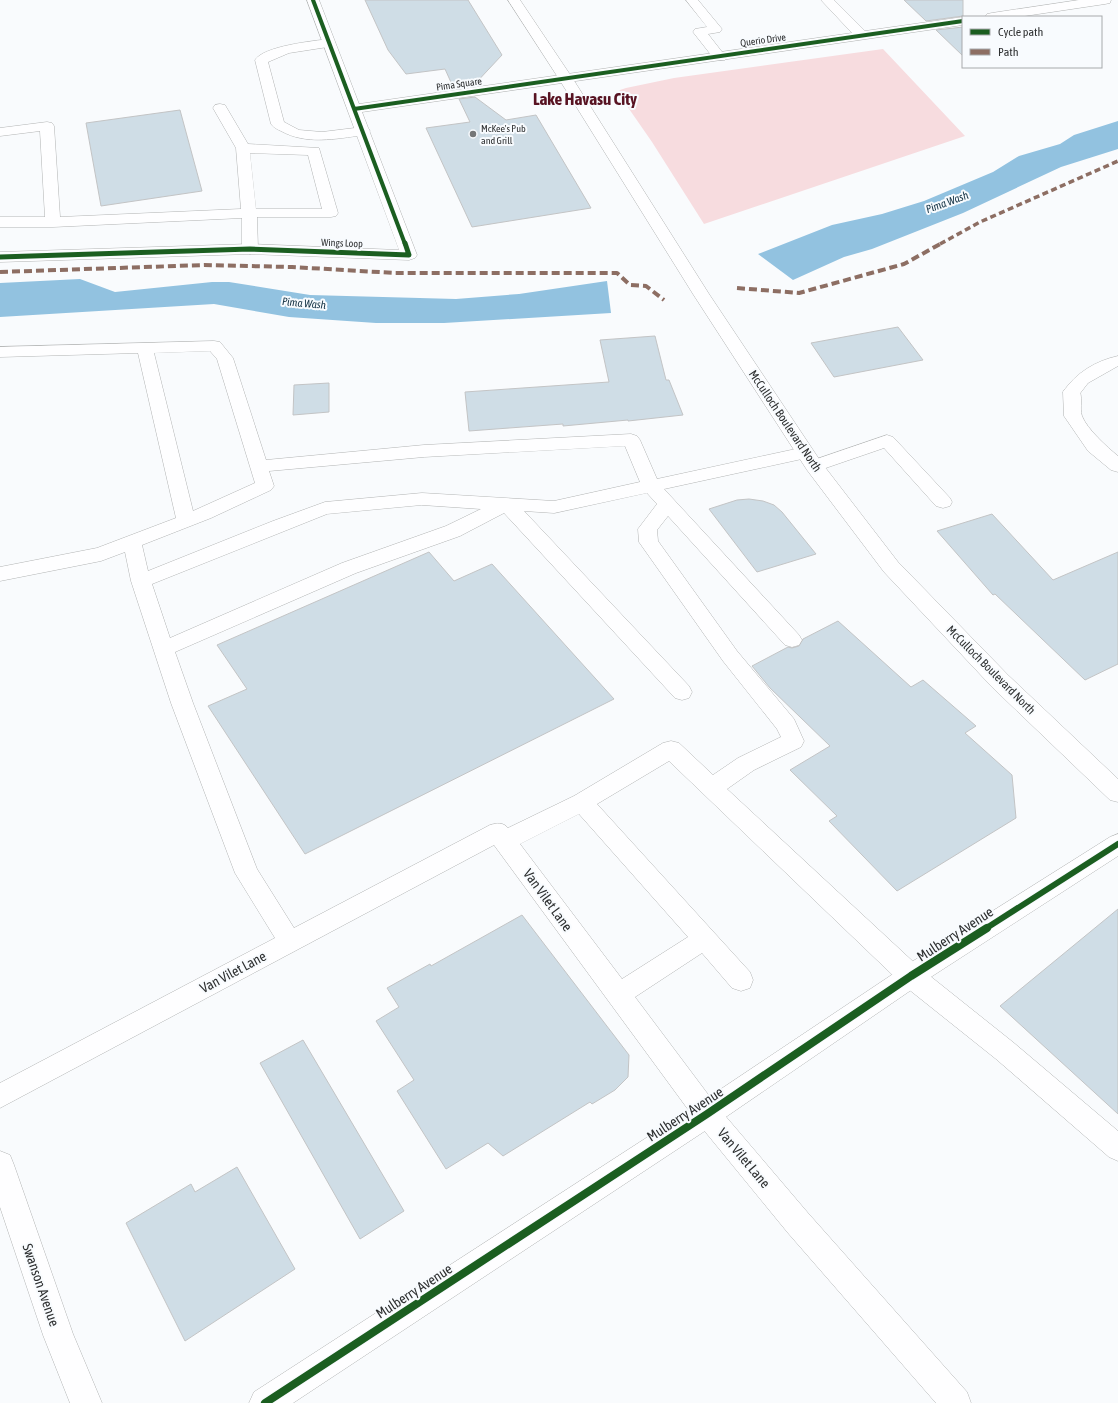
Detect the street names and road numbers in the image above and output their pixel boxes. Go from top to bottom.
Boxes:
street label: Querio Drive [739,31,787,49]
street label: Pima Square [435,75,483,93]
street label: Wings Loop [321,237,363,249]
street label: McCulloch Boulevard North [746,367,824,475]
street label: McCulloch Boulevard North [944,623,1038,717]
street label: Van Vilet Lane [520,866,576,934]
street label: Mulberry Avenue [914,903,996,965]
street label: Van Vilet Lane [197,948,269,996]
street label: Mulberry Avenue [644,1083,726,1145]
street label: Van Vilet Lane [715,1125,773,1191]
street label: Swanson Avenue [19,1242,63,1328]
street label: Mulberry Avenue [373,1260,455,1322]

